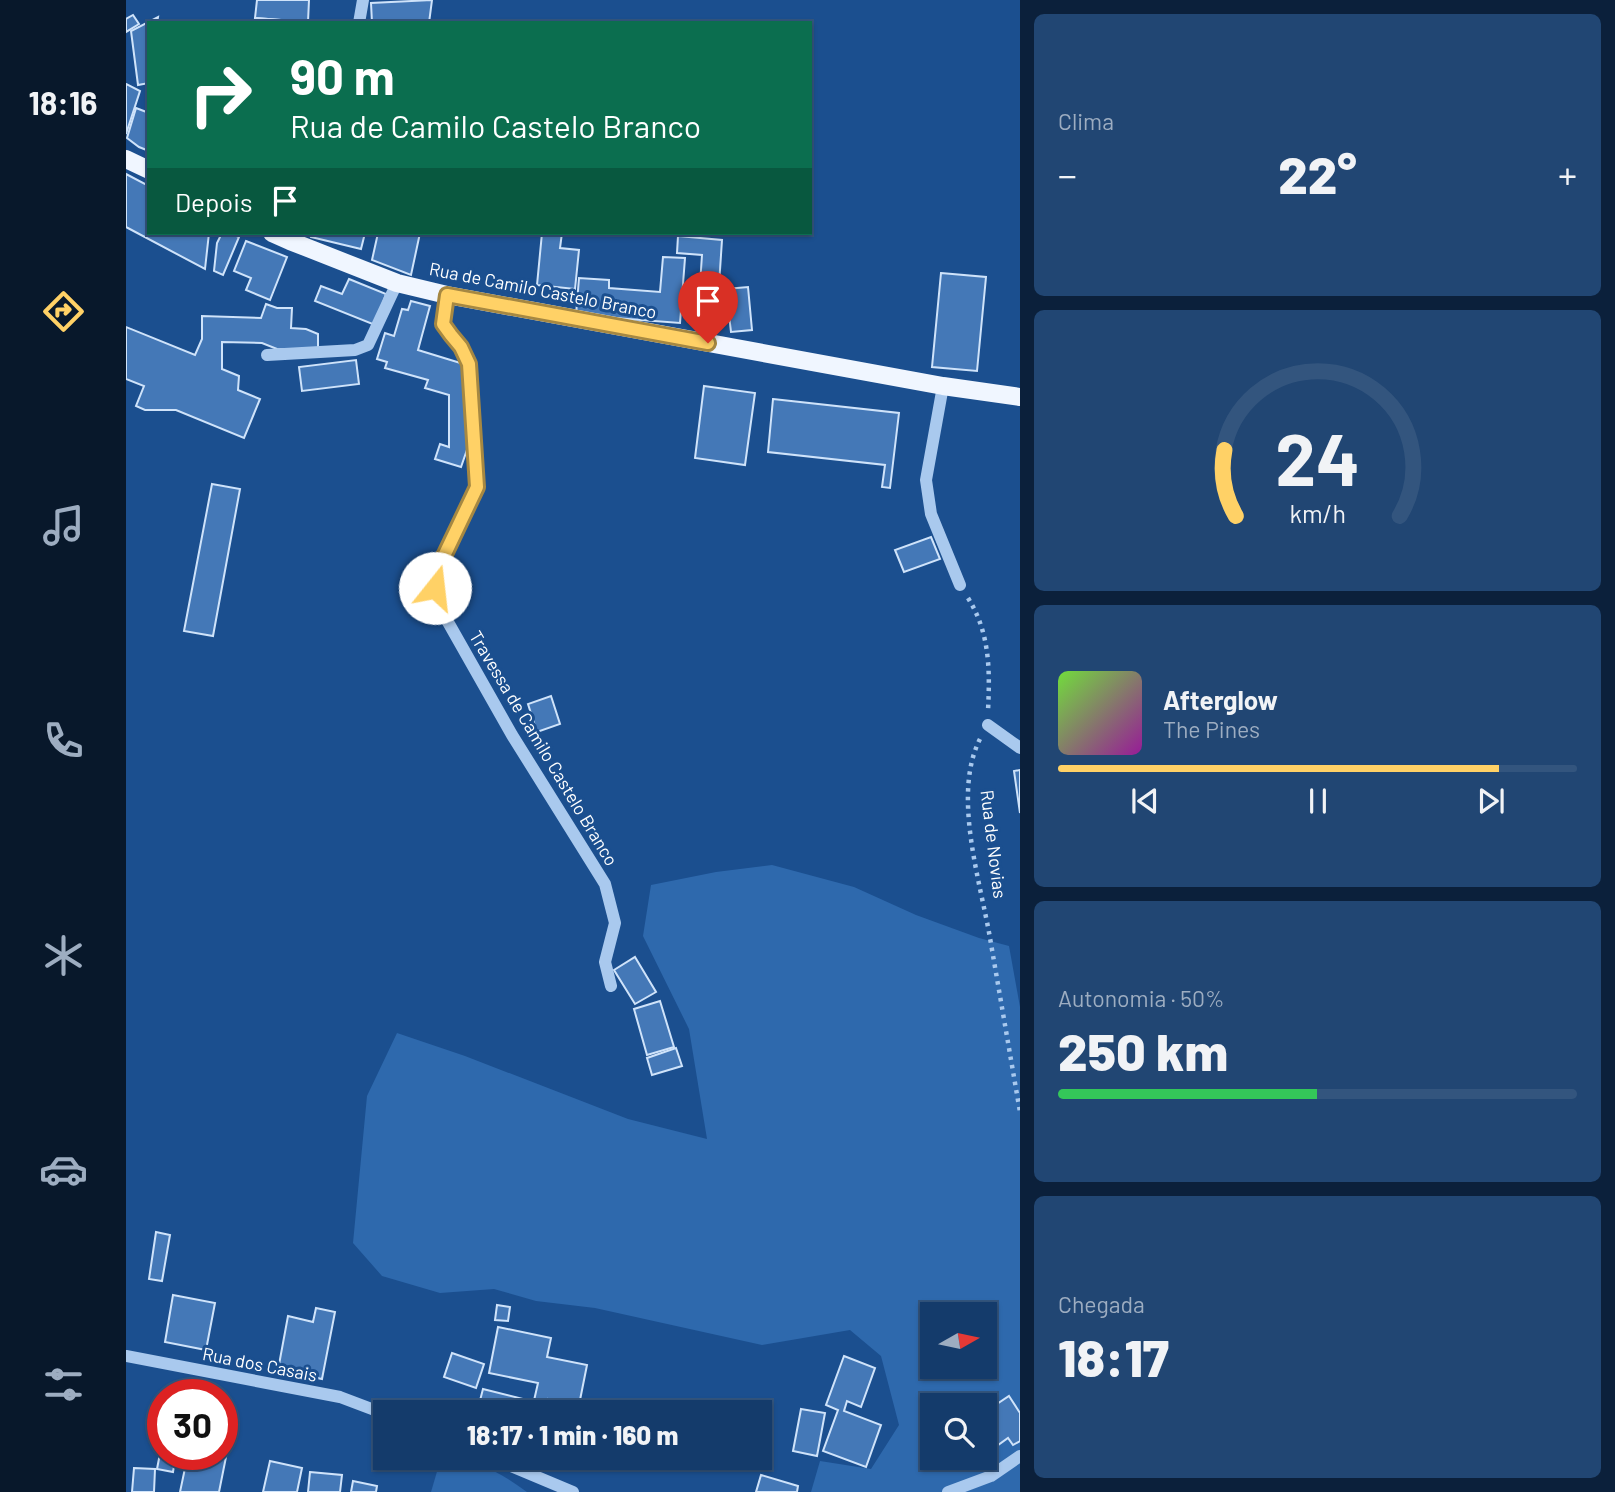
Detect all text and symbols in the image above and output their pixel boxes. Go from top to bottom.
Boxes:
text: 90 m [290,46,395,105]
icon: right [175,49,266,140]
text: 18:16 [29,83,97,121]
text: Rua de Camilo Castelo Branco [290,106,701,144]
text: Clima [1058,107,1114,135]
text: 22° [1278,142,1357,204]
text: − [1058,151,1077,197]
text: + [1558,151,1577,197]
icon: arrive [266,182,304,220]
text: Depois [175,186,252,217]
street label: Rua de Camilo Castelo Branco [427,257,659,323]
pin [678,271,738,343]
icon: arrive [689,282,727,320]
icon: directions [39,287,88,336]
text: 24 [1275,414,1360,502]
text: km/h [1289,498,1346,528]
icon: music [39,501,88,550]
position arrow [398,551,472,625]
street label: Travessa de Camilo Castelo Branco [465,627,623,869]
text: Afterglow [1163,684,1278,715]
text: The Pines [1163,715,1260,743]
icon: phone [39,716,88,765]
icon: previous [1126,782,1164,820]
icon: pause [1299,782,1337,820]
icon: next [1472,782,1510,820]
street label: Rua de Novias [976,789,1012,899]
icon: climate [39,931,88,980]
text: Autonomia · 50% [1058,984,1225,1012]
text: 250 km [1058,1019,1228,1081]
icon: car [39,1145,88,1194]
text: Chegada [1058,1290,1145,1318]
north arrow [920,1302,998,1379]
map controls [920,1302,997,1470]
text: 18:17 [1058,1325,1169,1387]
street label: Rua dos Casais [201,1342,319,1386]
icon: filters [39,1360,88,1409]
speed limit sign: 30 [147,1379,238,1470]
button: search [920,1393,997,1470]
text: 18:17 · 1 min · 160 m [467,1419,678,1450]

